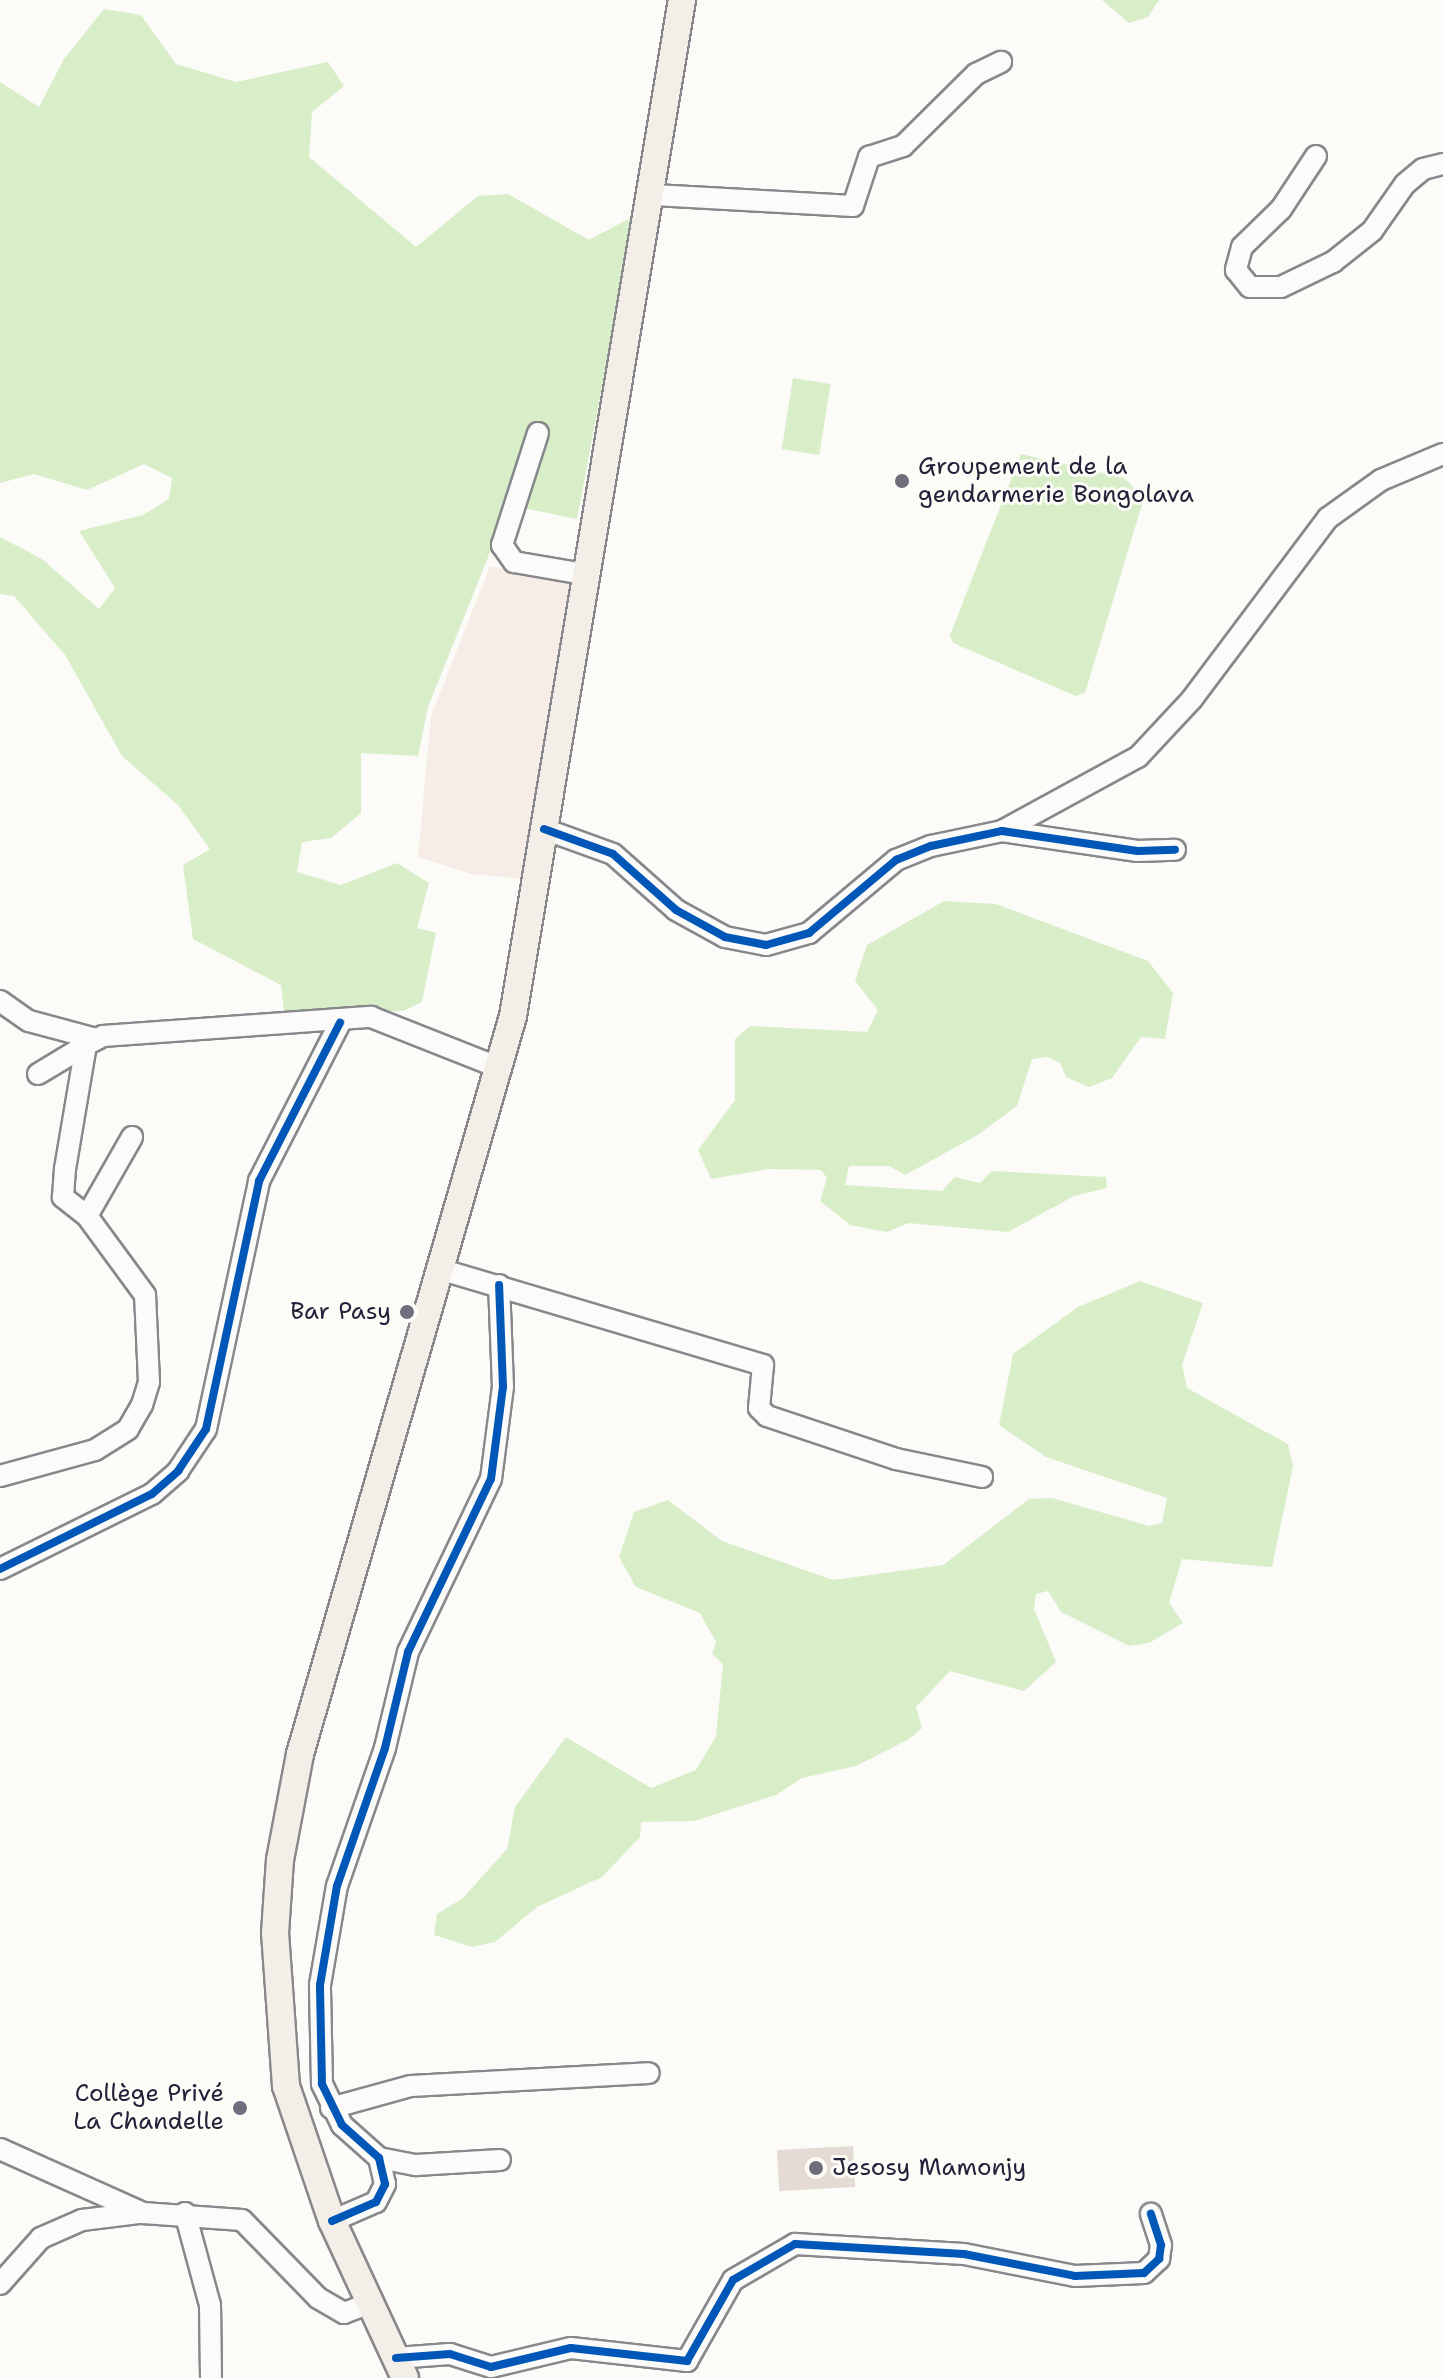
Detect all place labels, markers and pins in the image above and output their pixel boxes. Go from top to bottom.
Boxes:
place label: Groupement de la gendarmerie Bongolava [918,453,1194,509]
marker: Groupement de la gendarmerie Bongolava [893,472,911,490]
place label: Bar Pasy [290,1298,391,1326]
marker: Bar Pasy [398,1303,416,1321]
place label: Collège Privé La Chandelle [73,2080,224,2136]
marker: Collège Privé La Chandelle [231,2099,249,2117]
place label: Jesosy Mamonjy [832,2154,1026,2182]
marker: Jesosy Mamonjy [807,2159,825,2177]

